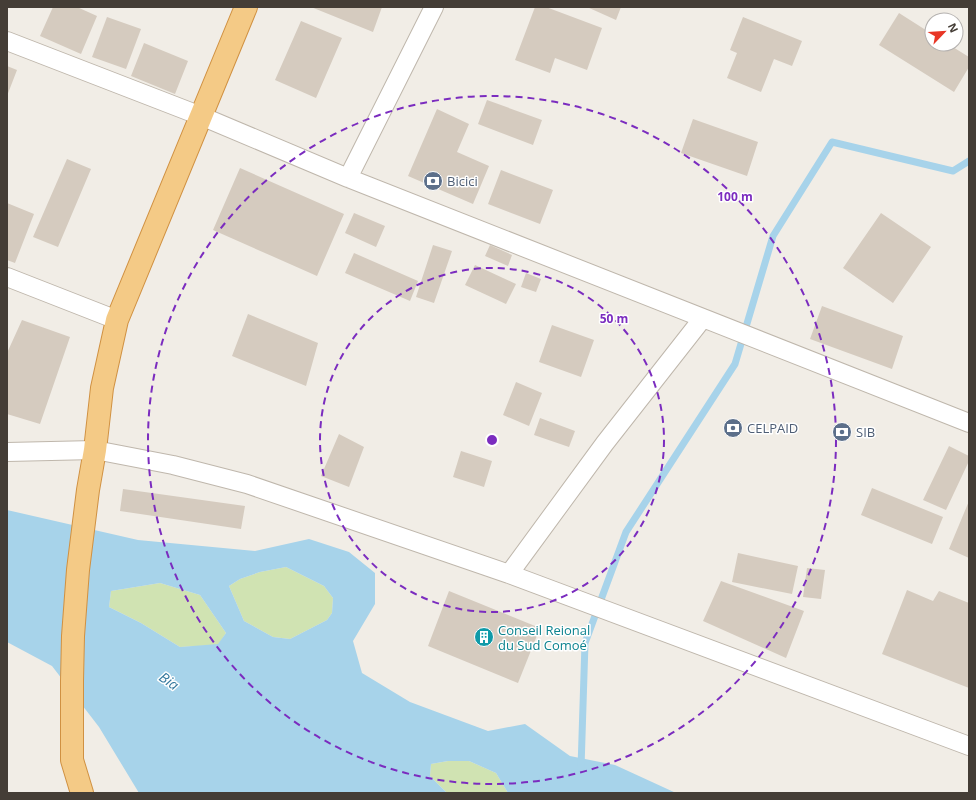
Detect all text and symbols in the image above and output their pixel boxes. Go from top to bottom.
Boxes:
north arrow [924,12,964,52]
text: N [945,20,962,35]
bank icon: Bicici [422,170,444,192]
place label: Bicici [447,172,478,190]
text: 100 m [717,188,753,205]
text: 50 m [600,310,628,327]
bank icon: CELPAID [722,417,744,439]
place label: CELPAID [747,419,798,437]
bank icon: SIB [831,421,853,443]
place label: SIB [856,423,875,441]
centre of rings [485,433,499,447]
place label: Conseil Reional du Sud Comoé [498,621,590,654]
building icon: Conseil Reional du Sud Comoé [473,626,495,648]
water label: Bia [156,667,183,694]

